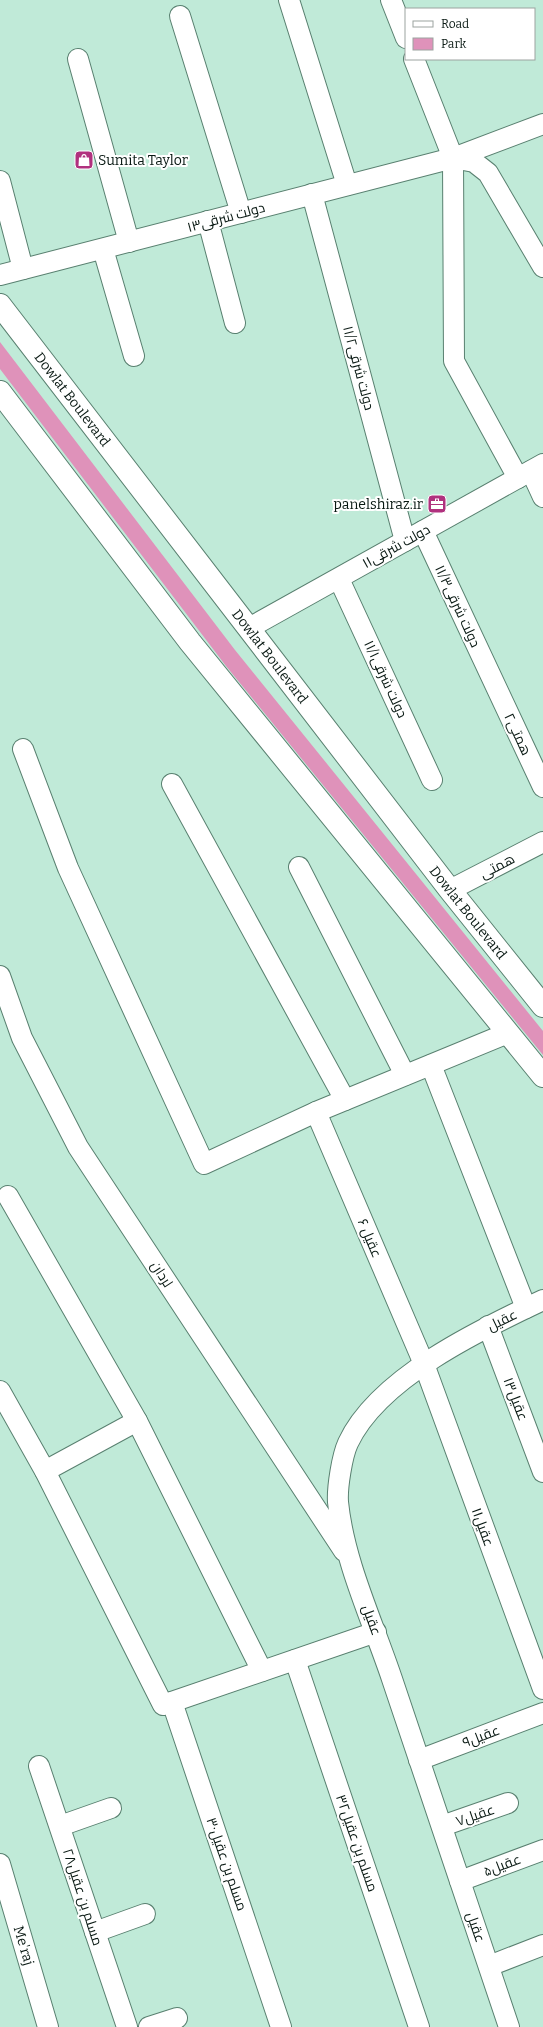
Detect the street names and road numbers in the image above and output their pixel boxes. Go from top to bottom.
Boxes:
street label: ۱۳دولت شرقی [185,199,267,236]
street label: ۱۱/۲دولت شرقی [339,324,378,412]
street label: Dowlat Boulevard [31,349,114,450]
street label: ۱۱دولت شرقی [359,521,433,572]
street label: ۱۱/۳دولت شرقی [431,562,484,650]
street label: Dowlat Boulevard [228,606,311,707]
street label: ۱۱/۱دولت شرقی [360,638,411,721]
street label: ۲همتی [500,710,535,758]
street label: همتی [477,850,518,883]
street label: Dowlat Boulevard [426,863,510,963]
street label: عقیل ۶ [354,1216,385,1260]
street label: لردان [147,1258,176,1291]
street label: عقیل [484,1306,520,1335]
street label: عقیل۱۳ [500,1375,532,1423]
street label: عقیل۱۱ [468,1506,497,1549]
street label: عقیل [358,1603,385,1638]
street label: عقیل۹ [460,1722,502,1751]
street label: مسلم بن عقیل۳۲ [331,1792,381,1894]
street label: عقیل۷ [454,1801,497,1830]
street label: مسلم بن عقیل۳۰ [202,1815,250,1913]
street label: مسلم بن عقیل۲۸ [58,1847,106,1948]
street label: عقیل۵ [481,1851,523,1880]
street label: عقیل [462,1910,489,1945]
street label: Me'raj [10,1924,37,1967]

